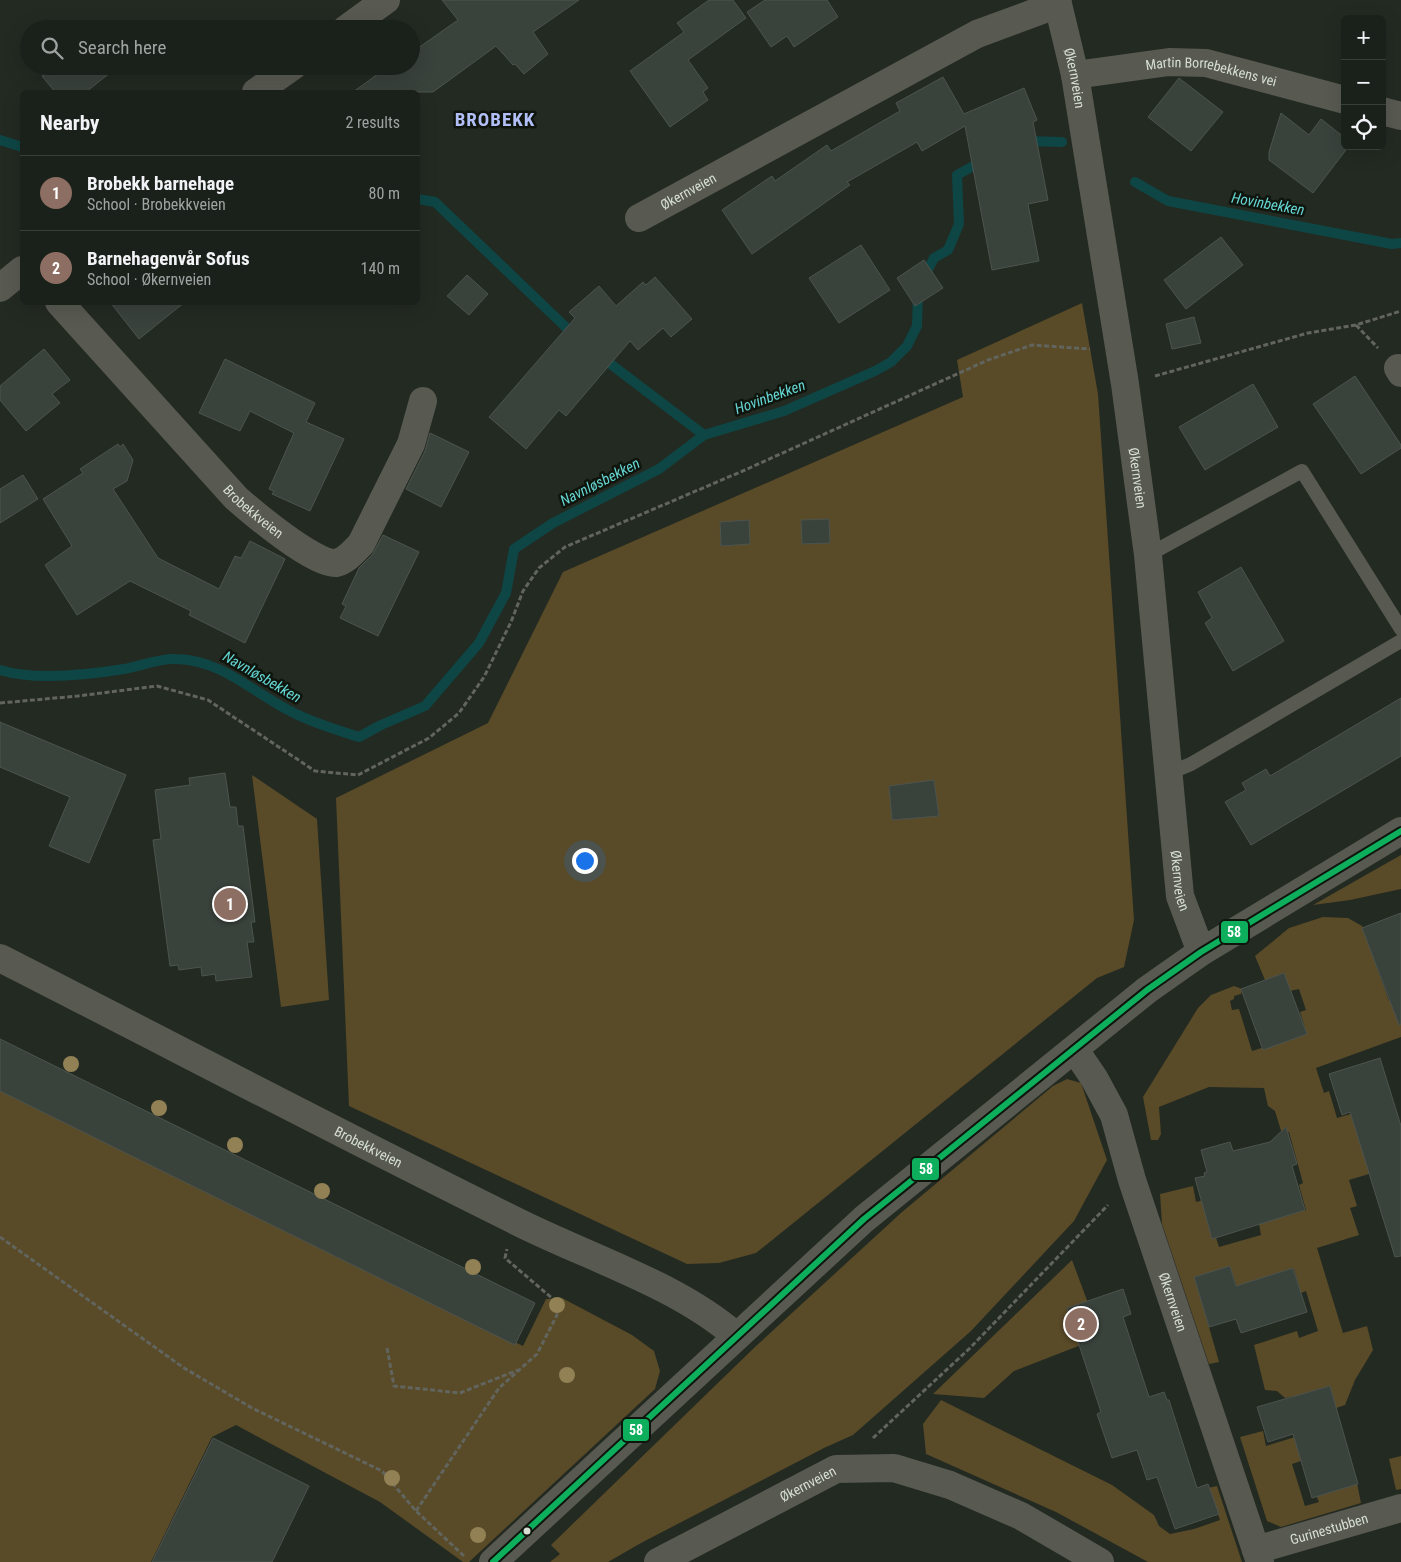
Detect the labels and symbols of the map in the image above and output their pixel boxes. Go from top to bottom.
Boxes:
street label: Økernveien [1061,46,1088,109]
street label: Martin Borrebekkens vei [1144,54,1278,89]
district label: BROBEKK [455,108,535,131]
street label: Økernveien [657,170,719,213]
water label: Hovinbekken [1230,189,1306,219]
water label: Hovinbekken [732,376,808,418]
street label: Økernveien [1126,447,1150,509]
water label: Navnløsbekken [557,454,643,510]
street label: Brobekkveien [220,481,287,541]
water label: Navnløsbekken [220,647,304,707]
your location [572,848,598,874]
street label: Økernveien [1168,850,1193,913]
pin: 1 [214,885,246,923]
line badge: 58 [1220,920,1249,944]
text: 58 [1227,924,1241,940]
street label: Brobekkveien [332,1123,405,1171]
line badge: 58 [911,1157,940,1181]
text: 58 [919,1161,933,1177]
street label: Økernveien [1156,1270,1190,1334]
pin: 2 [1065,1305,1097,1343]
line badge: 58 [622,1418,650,1442]
text: 58 [629,1422,643,1438]
street label: Økernveien [777,1462,839,1505]
street label: Gurinestubben [1288,1510,1370,1548]
unlabelled marker [522,1526,532,1536]

